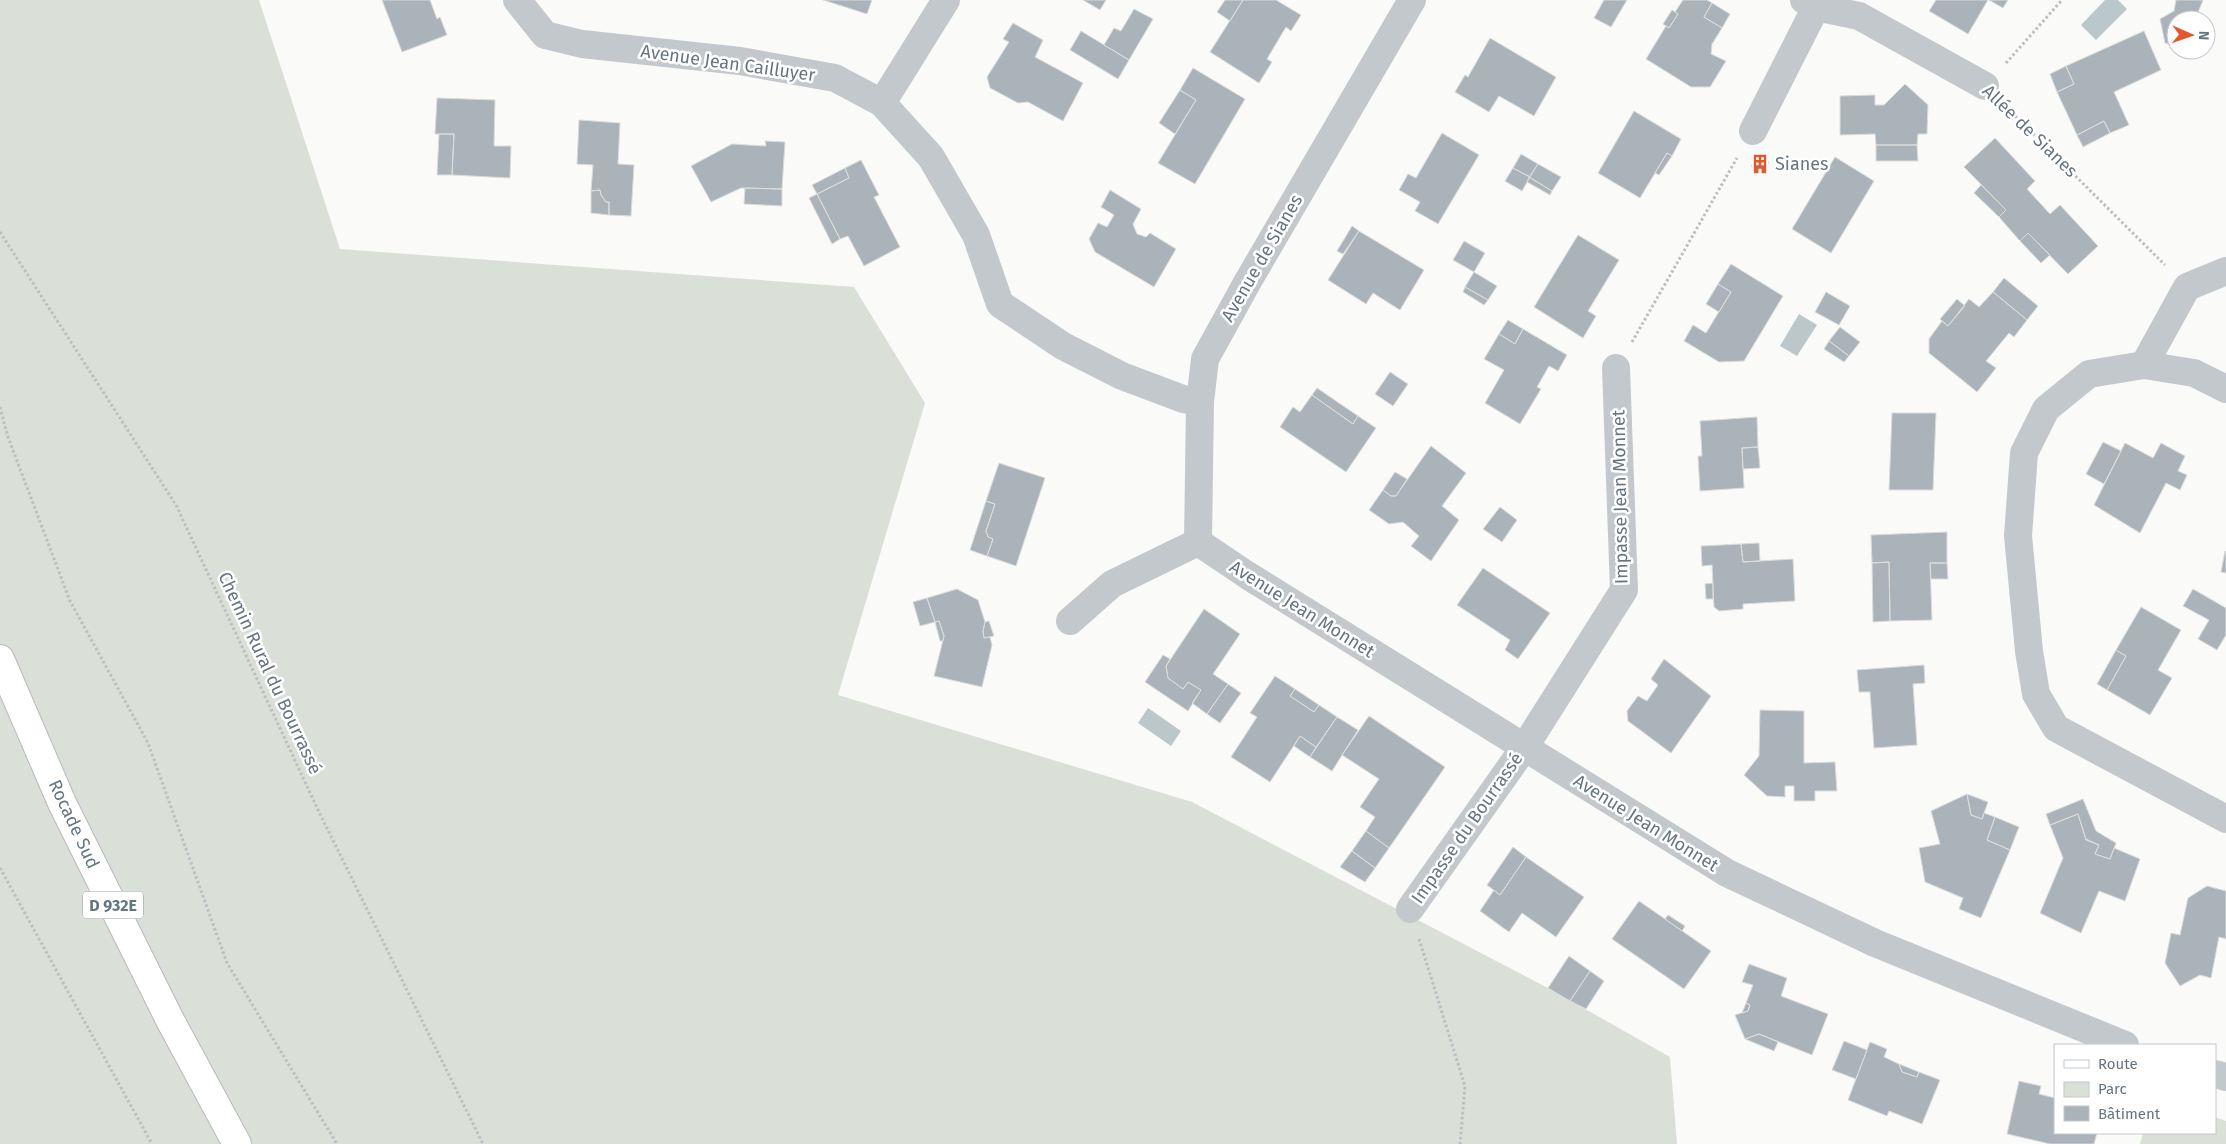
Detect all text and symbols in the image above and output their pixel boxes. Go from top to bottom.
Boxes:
north arrow [2166,10,2216,60]
text: N [2195,30,2212,40]
street label: Avenue Jean Cailluyer [639,40,817,86]
street label: Allée de Sianes [1978,80,2082,182]
building icon: Sianes [1749,153,1771,175]
place label: Sianes [1775,153,1828,175]
street label: Avenue de Sianes [1217,190,1307,326]
street label: Impasse Jean Monnet [1607,409,1633,584]
street label: Avenue Jean Monnet [1225,556,1379,663]
street label: Chemin Rural du Bourrassé [213,568,327,778]
street label: Impasse du Bourrassé [1407,748,1527,908]
street label: Avenue Jean Monnet [1569,770,1723,877]
street label: Rocade Sud [44,776,104,872]
road number: D 932E [83,892,143,918]
legend [2054,1044,2216,1134]
text: Route [2098,1055,2138,1073]
text: Parc [2098,1080,2127,1098]
text: Bâtiment [2098,1105,2161,1123]

